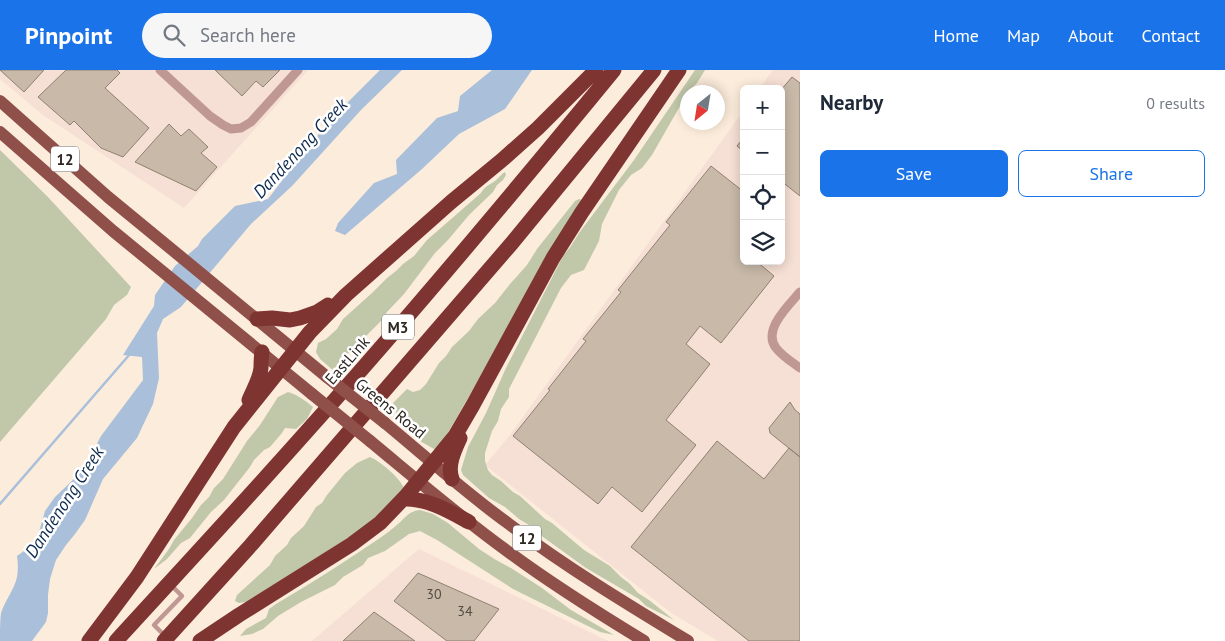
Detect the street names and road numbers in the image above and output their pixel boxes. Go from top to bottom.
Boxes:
road number: 12 [51,146,79,172]
road number: M3 [382,314,414,340]
street label: EastLink [321,331,374,388]
street label: Greens Road [352,373,430,443]
road number: 12 [513,526,541,550]

